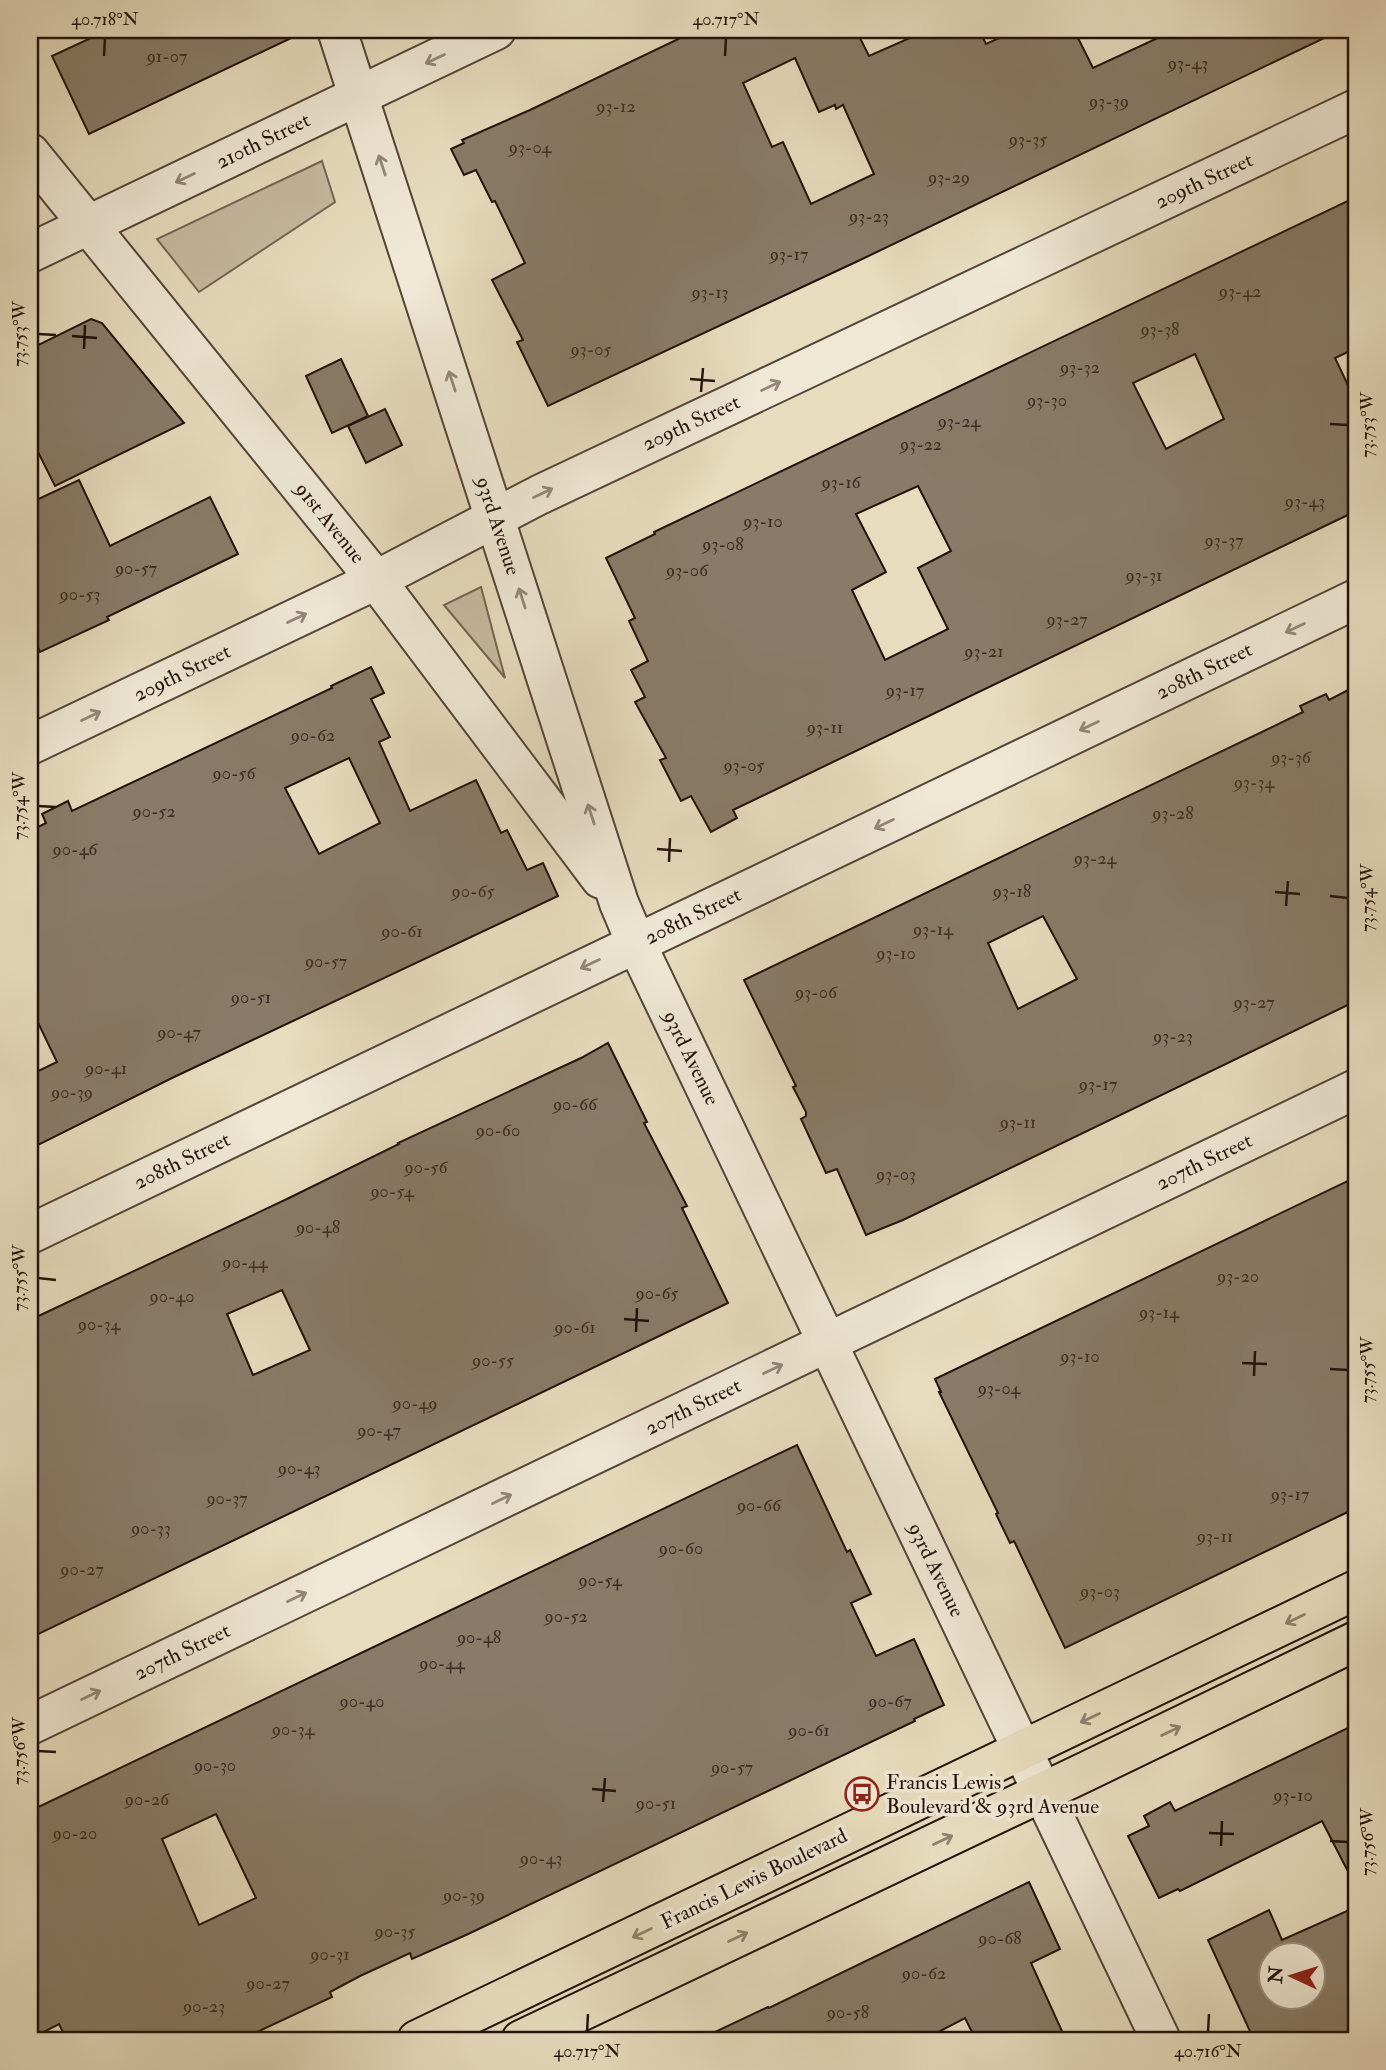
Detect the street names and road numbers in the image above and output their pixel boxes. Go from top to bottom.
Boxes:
street label: 210th Street [211,107,315,175]
street label: 209th Street [1151,146,1257,215]
street label: 209th Street [638,388,744,457]
street label: 93rd Avenue [469,471,527,579]
street label: 91st Avenue [288,475,371,570]
street label: 208th Street [1151,636,1257,706]
street label: 209th Street [129,638,235,708]
street label: 208th Street [640,881,746,951]
street label: 93rd Avenue [656,1004,726,1110]
street label: 208th Street [129,1126,235,1196]
street label: 207th Street [1151,1127,1257,1197]
street label: 207th Street [640,1372,746,1442]
street label: 93rd Avenue [901,1516,971,1622]
street label: 207th Street [129,1617,235,1687]
street label: Francis Lewis Boulevard [656,1822,852,1936]

